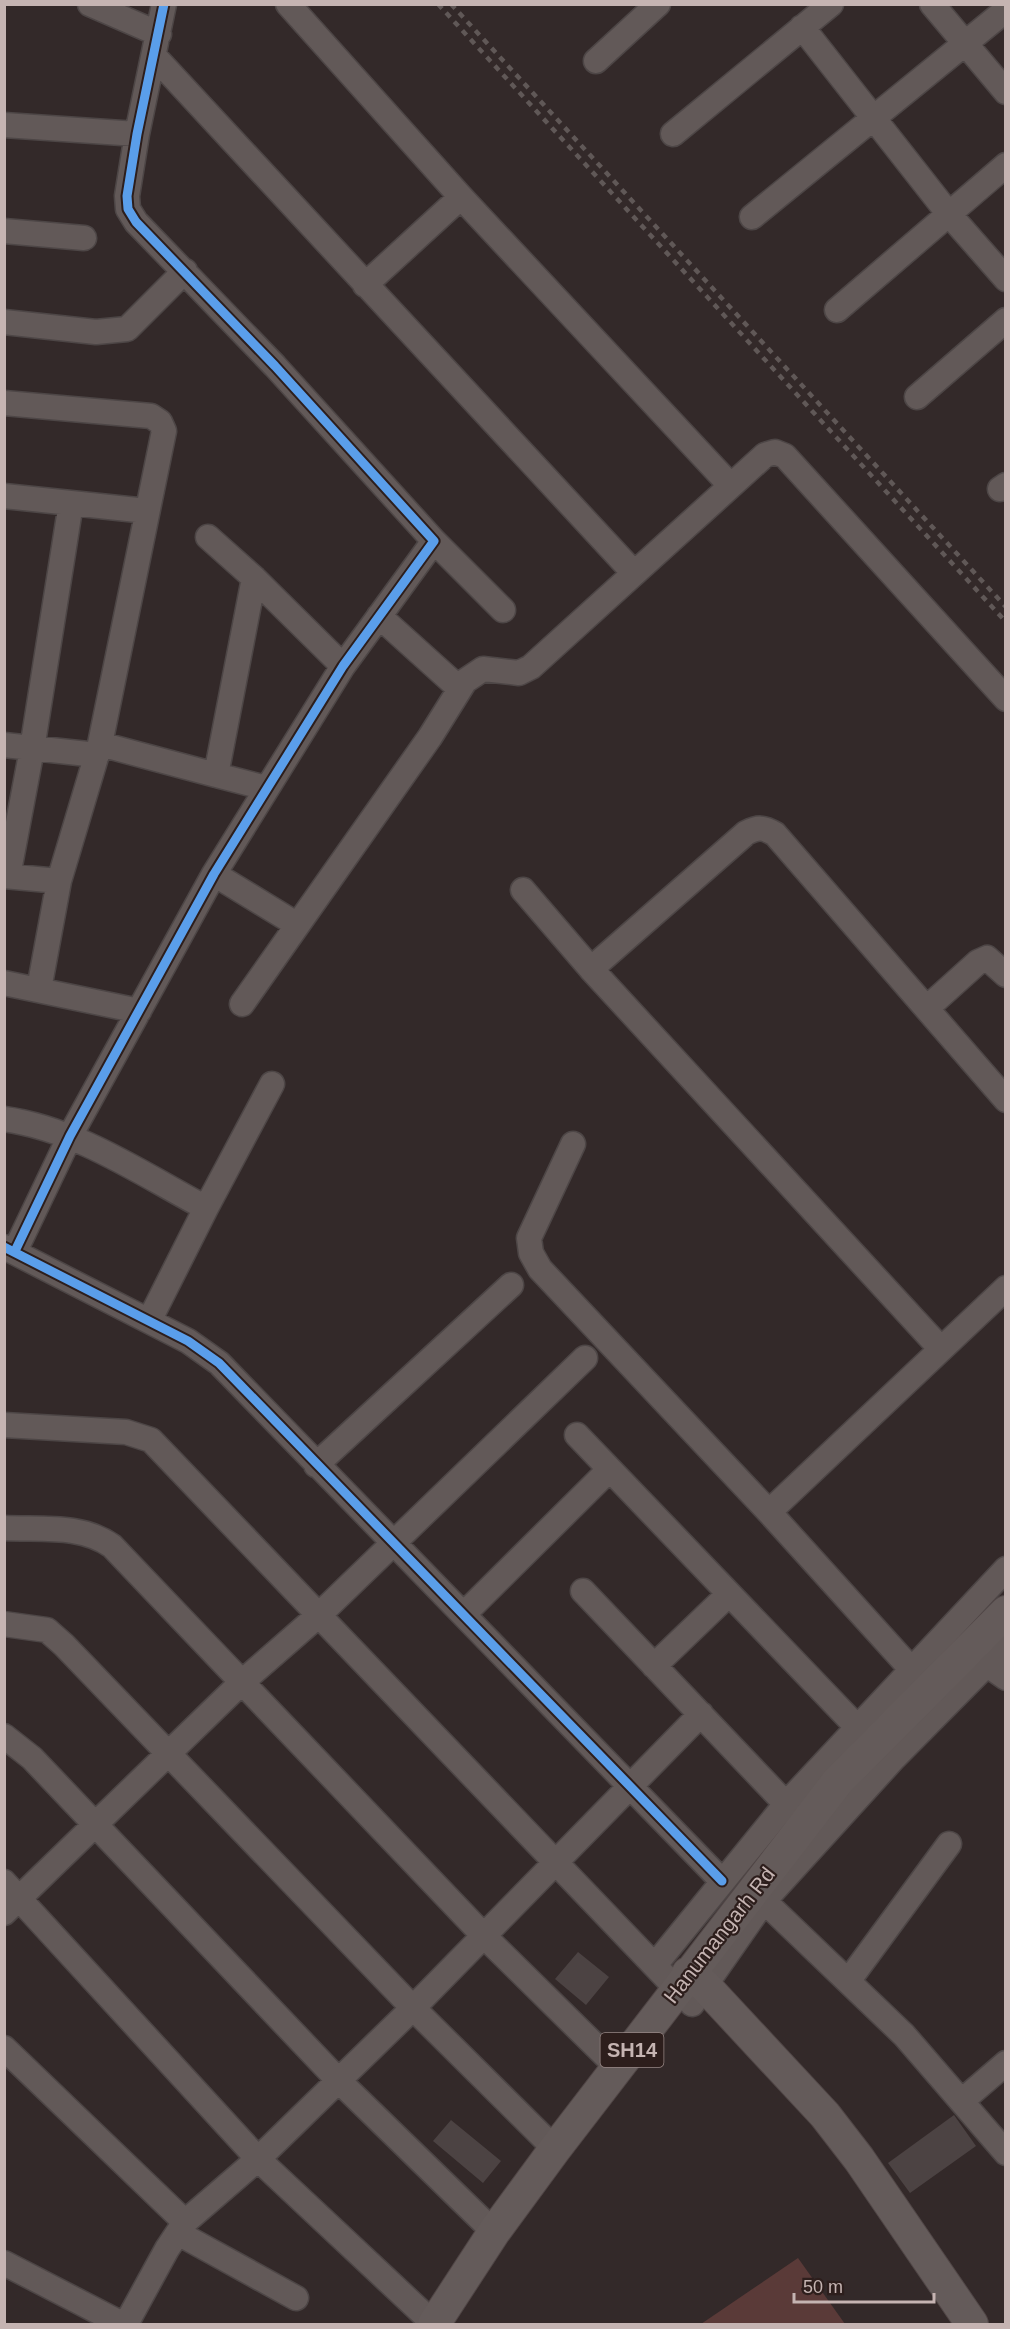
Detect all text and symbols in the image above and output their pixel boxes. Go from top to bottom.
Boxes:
street label: Hanumangarh Rd [659,1863,779,2007]
road number: SH14 [600,2033,664,2067]
scale bar [794,2266,934,2304]
text: 50 m [803,2277,843,2297]

